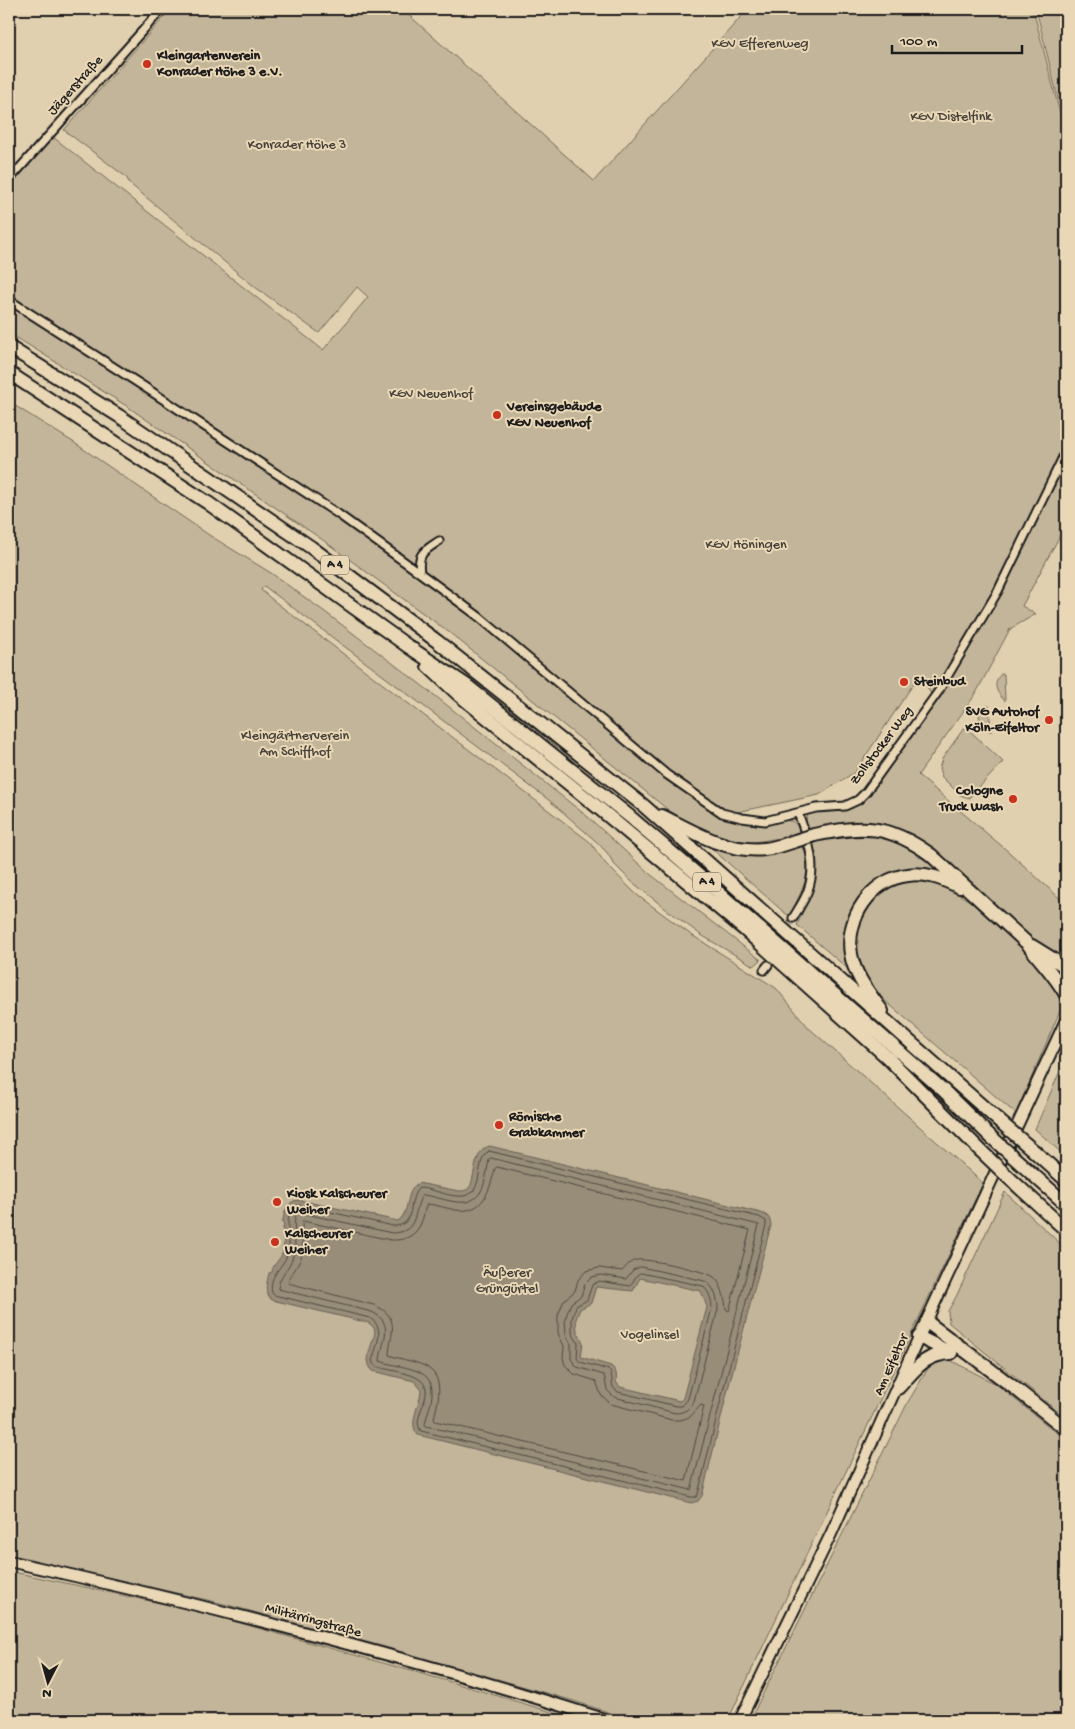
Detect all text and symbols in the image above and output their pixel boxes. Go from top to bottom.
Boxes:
scale bar [892,22,1022,54]
text: 100 m [899,33,938,51]
park label: KGV Efferenweg [711,36,809,53]
place label: Kleingartenverein Konrader Höhe 3 e.V. [156,48,283,81]
street label: Jägerstraße [45,52,108,119]
marker: Kleingartenverein Konrader Höhe 3 e.V. [141,58,153,70]
park label: KGV Distelfink [910,109,993,126]
park label: Konrader Höhe 3 [248,137,346,154]
park label: KGV Neuenhof [389,386,474,403]
place label: Vereinsgebäude KGV Neuenhof [506,399,602,432]
marker: Vereinsgebäude KGV Neuenhof [491,409,503,421]
park label: KGV Höningen [705,537,787,554]
road number: A 4 [321,556,349,574]
place label: Steinbud [914,674,967,691]
marker: Steinbud [898,676,910,688]
street label: Zollstocker Weg [847,703,917,789]
place label: SVG Autohof Köln-Eifeltor [965,704,1041,737]
marker: SVG Autohof Köln-Eifeltor [1043,714,1055,726]
park label: Kleingärtnerverein Am Schiffhof [241,728,349,761]
place label: Cologne Truck Wash [938,783,1004,816]
marker: Cologne Truck Wash [1007,793,1019,805]
road number: A 4 [693,872,721,892]
place label: Römische Grabkammer [508,1109,586,1142]
marker: Römische Grabkammer [493,1119,505,1131]
place label: Kiosk Kalscheurer Weiher [286,1186,389,1219]
marker: Kiosk Kalscheurer Weiher [271,1196,283,1208]
place label: Kalscheurer Weiher [284,1226,354,1259]
marker: Kalscheurer Weiher [269,1236,281,1248]
park label: Äußerer Grüngürtel [476,1265,538,1298]
park label: Vogelinsel [620,1327,679,1344]
street label: Am Eifeltor [871,1331,914,1399]
street label: Militärringstraße [263,1600,364,1642]
north arrow [22,1656,72,1706]
text: N [41,1684,52,1701]

